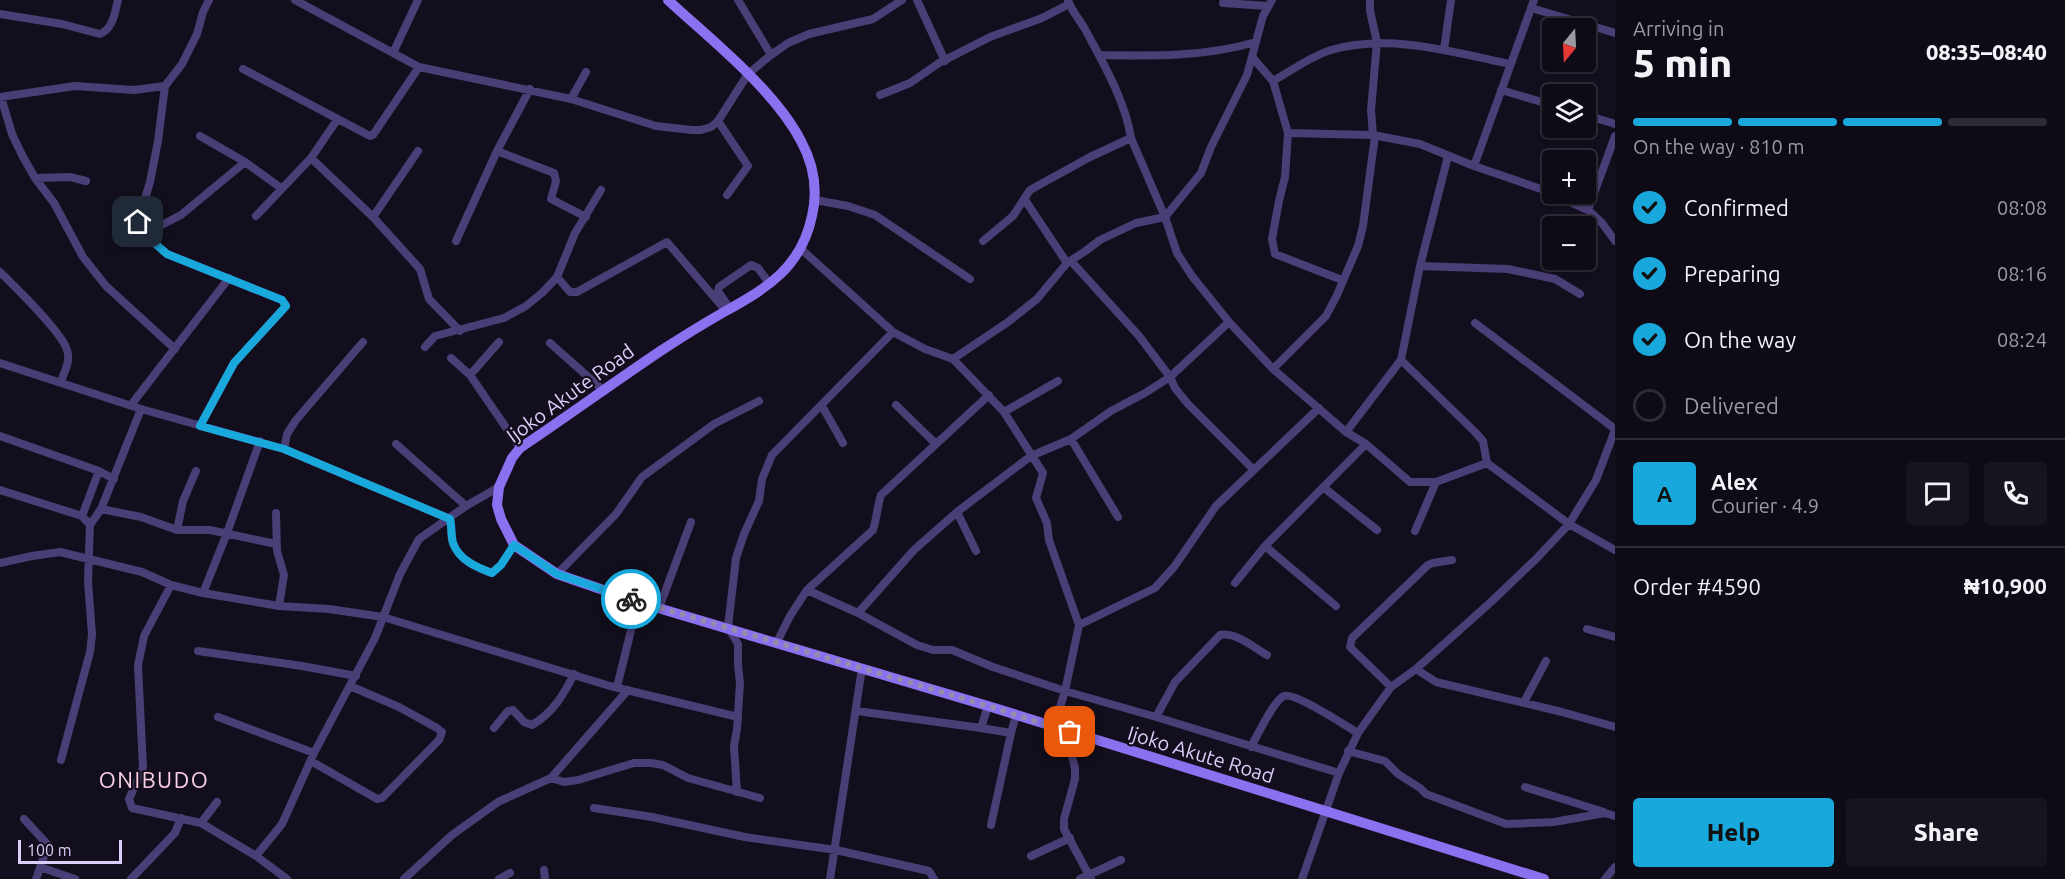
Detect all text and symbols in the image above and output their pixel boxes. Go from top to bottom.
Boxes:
text: Arriving in [1633,17,1724,40]
north arrow [1542,18,1596,72]
map controls [1542,18,1596,270]
text: 08:35–08:40 [1926,39,2047,64]
text: 5 min [1633,41,1732,84]
button: layers [1542,84,1596,138]
text: On the way · 810 m [1633,135,1805,158]
button: + [1542,150,1596,204]
icon: check [1633,191,1666,224]
text: Confirmed [1684,195,1789,220]
pin [112,196,163,247]
text: 08:08 [1997,196,2047,219]
icon: home [121,205,154,238]
button: − [1542,216,1596,270]
icon: check [1633,257,1666,290]
text: Preparing [1684,261,1781,286]
text: 08:16 [1997,262,2047,285]
icon: check [1633,323,1666,356]
text: On the way [1684,327,1796,352]
text: 08:24 [1997,328,2047,351]
street label: Ijoko Akute Road [502,339,638,447]
text: Delivered [1684,393,1779,418]
button: chat [1906,462,1969,525]
button: phone [1984,462,2047,525]
text: Alex [1711,469,1758,494]
text: A [1657,481,1672,506]
text: Courier · 4.9 [1711,494,1819,517]
courier [601,569,661,629]
text: ₦10,900 [1964,573,2047,598]
text: Order #4590 [1633,574,1761,599]
icon: bike [615,583,648,616]
pin [1044,706,1095,757]
icon: bag [1053,715,1086,748]
street label: Ijoko Akute Road [1125,721,1277,787]
district label: ONIBUDO [99,767,209,792]
button: Help [1633,798,1834,867]
button: Share [1846,798,2047,867]
scale bar [18,837,122,864]
text: 100 m [27,841,72,859]

